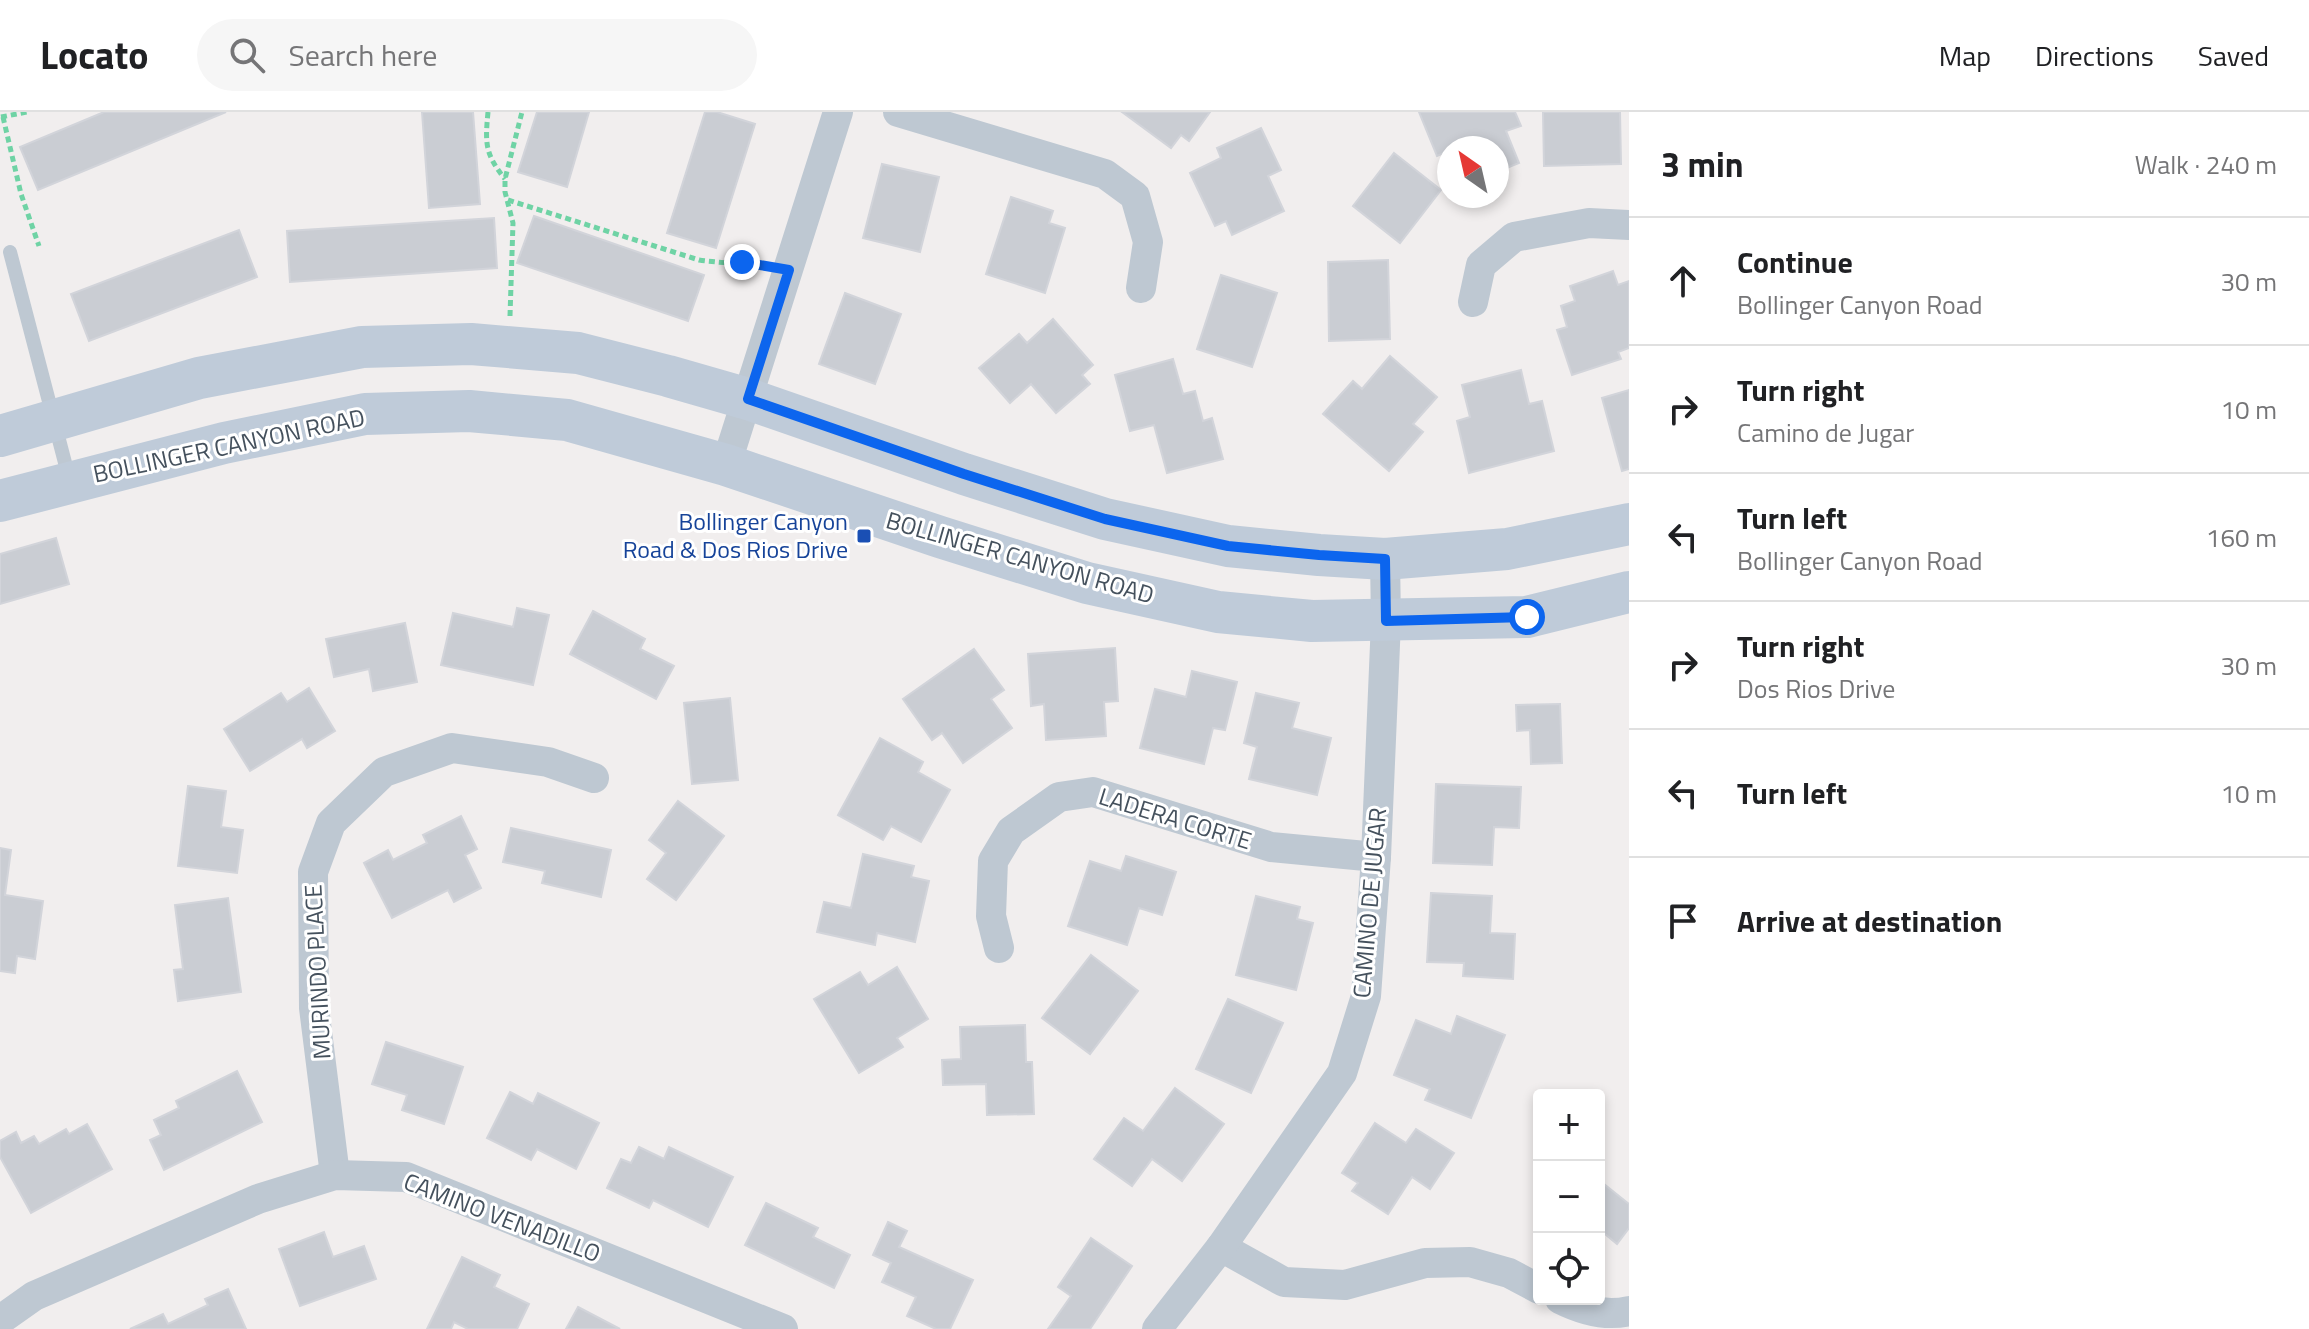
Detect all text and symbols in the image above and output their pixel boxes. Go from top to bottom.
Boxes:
search box [197,19,757,91]
text: Locato [40,26,149,84]
text: Search here [289,32,437,78]
icon: search [225,33,269,77]
text: Map [1939,34,1991,77]
text: Directions [2035,34,2154,77]
text: Saved [2198,34,2269,77]
north arrow [1437,136,1509,208]
text: 3 min [1661,138,1744,190]
text: Walk · 240 m [2135,145,2277,184]
text: Continue [1737,239,1853,285]
route end [724,244,760,280]
icon: ahead [1661,259,1705,303]
text: 30 m [2220,262,2277,301]
text: Bollinger Canyon Road [1737,285,1983,324]
text: Turn right [1737,367,1865,413]
icon: right [1661,387,1705,431]
text: 10 m [2220,390,2277,429]
street label: BOLLINGER CANYON ROAD [90,399,368,491]
text: Camino de Jugar [1737,413,1914,452]
text: Turn left [1737,495,1847,541]
street label: BOLLINGER CANYON ROAD [882,502,1158,613]
place label: Bollinger Canyon Road & Dos Rios Drive [623,503,848,567]
icon: left [1661,515,1705,559]
text: 160 m [2206,518,2277,557]
marker: Bollinger Canyon Road & Dos Rios Drive [855,527,873,545]
text: Bollinger Canyon Road [1737,541,1983,580]
route start [1509,599,1545,635]
text: Turn right [1737,623,1865,669]
icon: right [1661,643,1705,687]
text: 30 m [2220,646,2277,685]
text: Dos Rios Drive [1737,669,1895,708]
text: Turn left [1737,770,1847,816]
icon: left [1661,771,1705,815]
text: 10 m [2220,774,2277,813]
street label: LADERA CORTE [1095,778,1256,858]
street label: CAMINO DE JUGAR [1343,806,1395,1000]
street label: MURINDO PLACE [294,884,340,1060]
text: Arrive at destination [1737,898,2002,944]
icon: arrive [1661,899,1705,943]
map controls [1533,1089,1605,1305]
button: + [1533,1089,1605,1161]
button: − [1533,1161,1605,1233]
street label: CAMINO VENADILLO [399,1163,606,1271]
button: locate [1533,1233,1605,1305]

